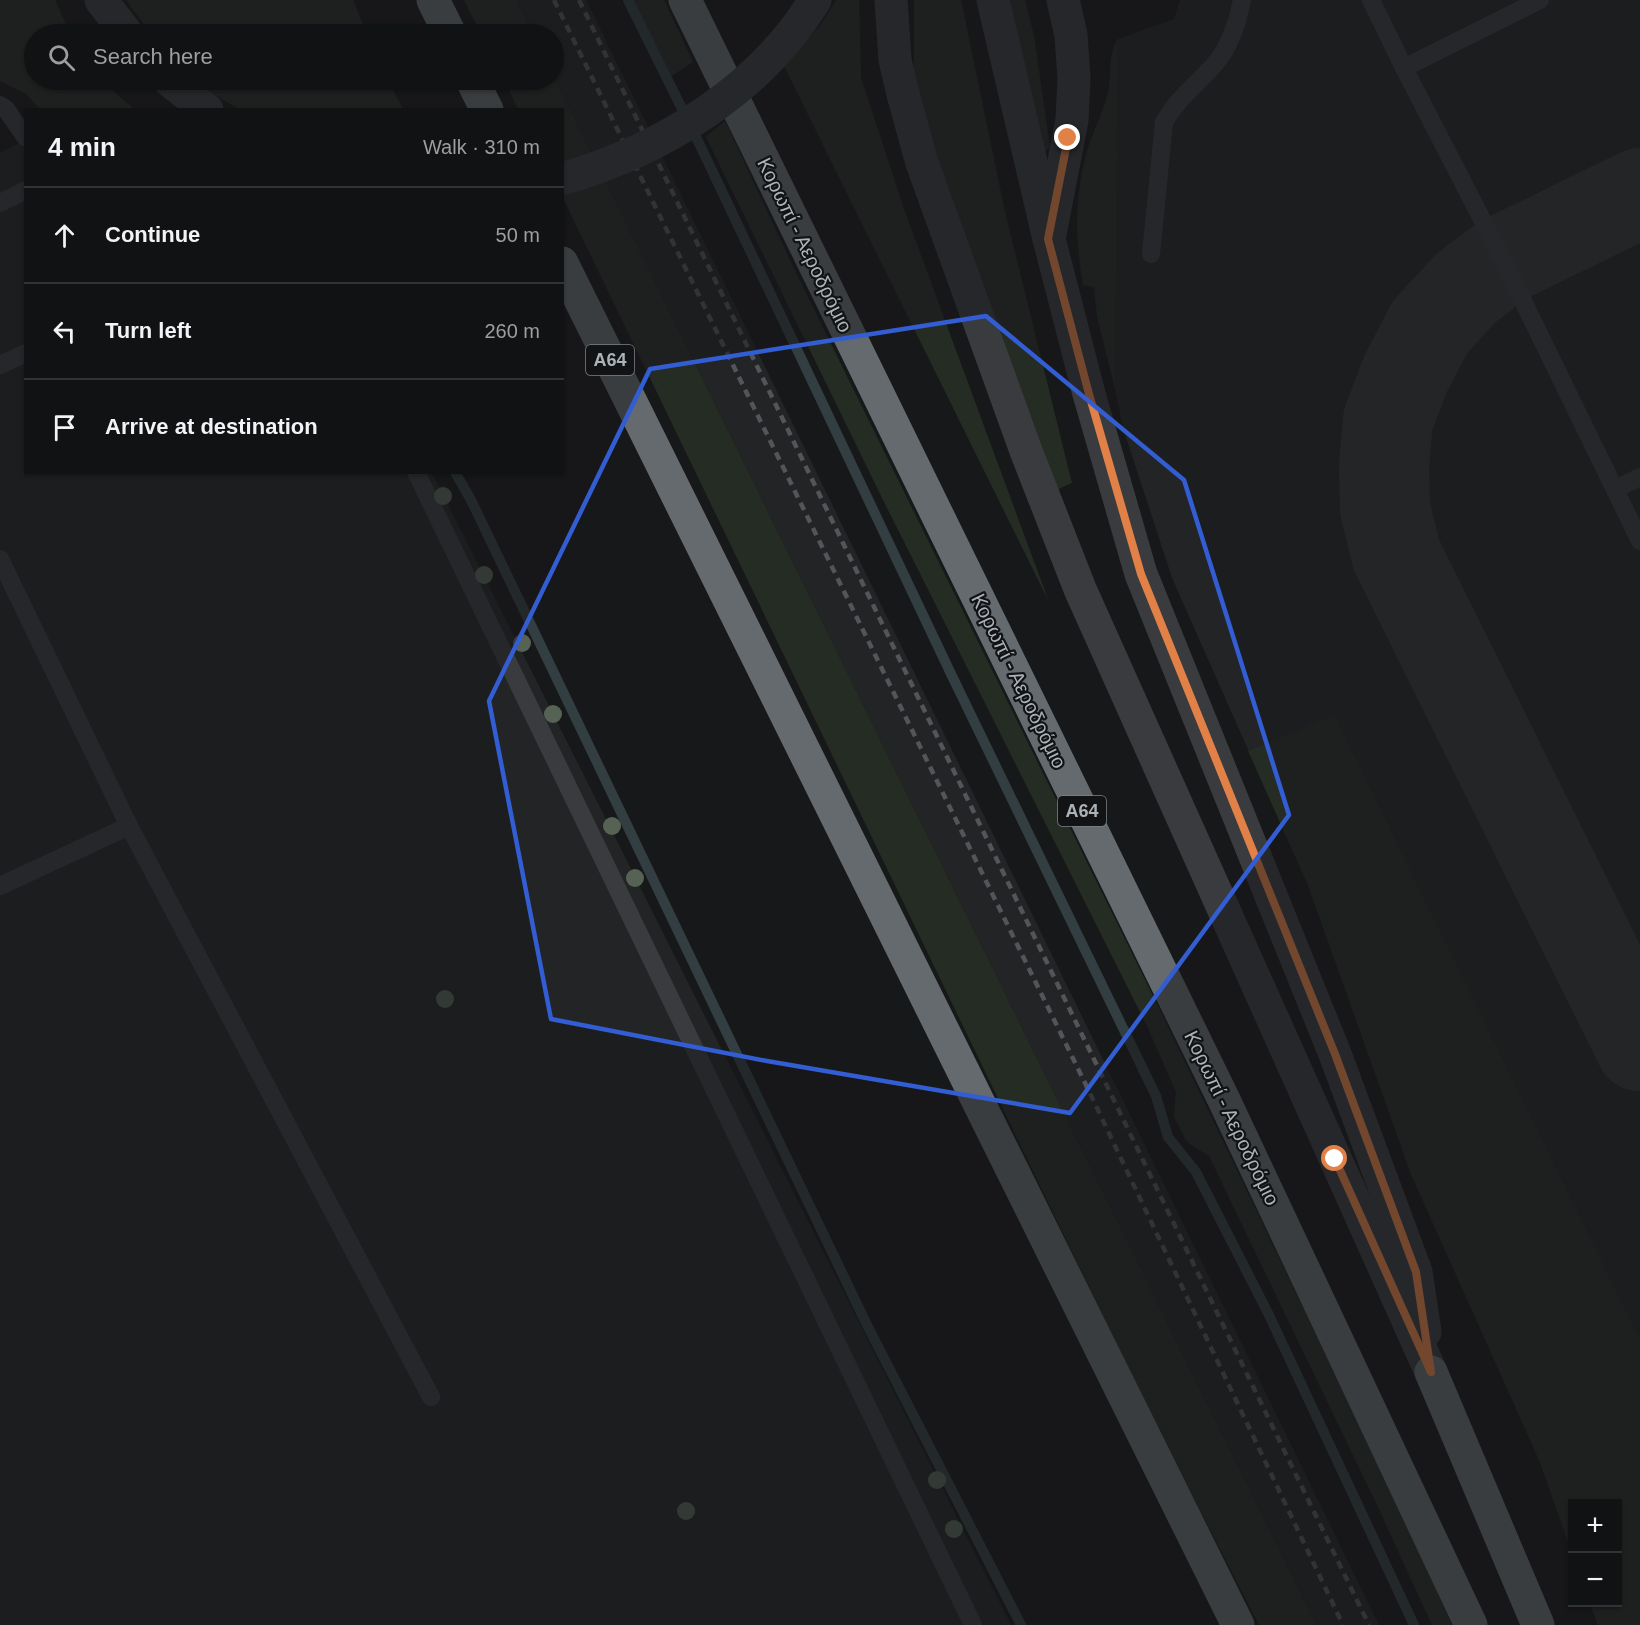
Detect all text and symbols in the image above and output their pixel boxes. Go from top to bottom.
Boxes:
search box [24,24,564,90]
icon: search [45,41,78,74]
text: Search here [93,44,213,69]
route end [1054,124,1080,150]
text: 4 min [48,132,116,162]
text: Walk · 310 m [423,136,540,158]
street label: Κορωπί - Αεροδρόμιο [753,154,857,336]
icon: ahead [48,219,81,252]
text: Continue [105,222,200,247]
text: 50 m [496,224,540,246]
icon: left [48,315,81,348]
text: Turn left [105,318,191,343]
text: 260 m [484,320,540,342]
road number: Α64 [586,345,634,375]
icon: arrive [48,411,81,444]
text: Arrive at destination [105,414,318,439]
street label: Κορωπί - Αεροδρόμιο [967,590,1071,772]
road number: Α64 [1058,796,1106,826]
street label: Κορωπί - Αεροδρόμιο [1180,1027,1284,1209]
route start [1321,1145,1347,1171]
map controls [1568,1499,1622,1607]
button: + [1568,1499,1622,1553]
button: − [1568,1553,1622,1607]

